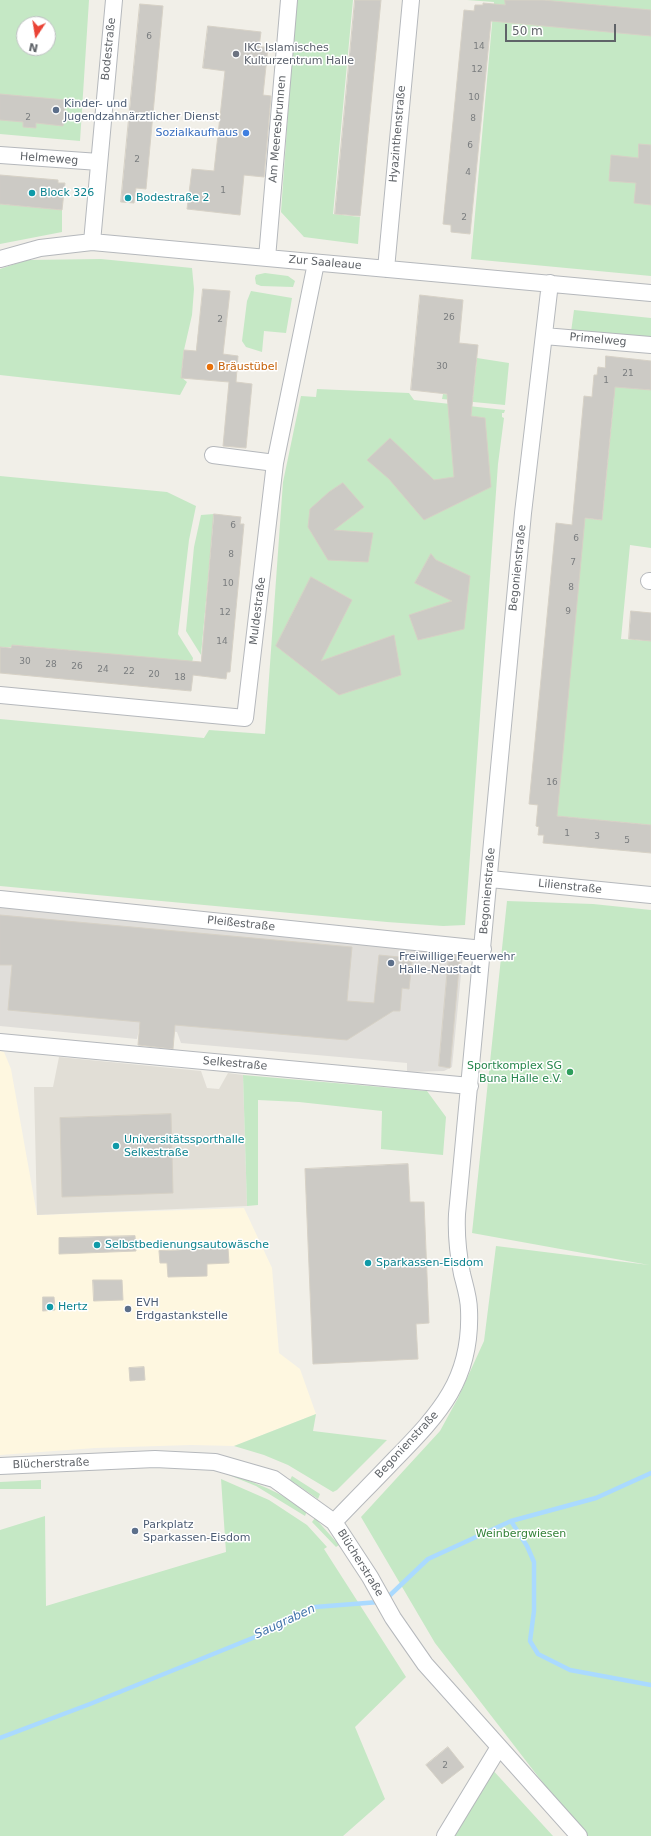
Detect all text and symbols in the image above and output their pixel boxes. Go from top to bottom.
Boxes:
north arrow [16,16,56,56]
scale bar [507,16,618,42]
street label: Bodestraße [99,17,119,81]
text: 50 m [512,24,543,38]
house number: 6 [146,32,152,42]
text: N [28,40,39,55]
place label: IKC Islamisches Kulturzentrum Halle [244,41,354,67]
house number: 14 [473,42,485,52]
marker: IKC Islamisches Kulturzentrum Halle [231,49,241,59]
house number: 12 [471,65,483,75]
street label: Am Meeresbrunnen [267,75,289,183]
street label: Hyazinthenstraße [387,85,409,183]
house number: 10 [468,93,480,103]
place label: Kinder- und Jugendzahnärztlicher Dienst [64,97,219,123]
marker: Kinder- und Jugendzahnärztlicher Dienst [51,105,61,115]
house number: 2 [25,113,31,123]
house number: 8 [470,114,476,124]
place label: Sozialkaufhaus [155,126,238,140]
marker: Sozialkaufhaus [241,128,251,138]
house number: 6 [467,141,473,151]
street label: Helmeweg [19,150,79,168]
house number: 2 [134,155,140,165]
house number: 4 [465,168,471,178]
place label: Block 326 [40,186,94,200]
house number: 1 [220,186,226,196]
marker: Block 326 [27,188,37,198]
place label: Bodestraße 2 [136,191,210,205]
marker: Bodestraße 2 [123,193,133,203]
house number: 2 [461,213,467,223]
street label: Zur Saaleaue [288,253,362,273]
house number: 26 [443,313,455,323]
house number: 2 [217,315,223,325]
street label: Primelweg [569,331,627,349]
place label: Bräustübel [218,360,278,374]
marker: Bräustübel [205,362,215,372]
house number: 30 [436,362,448,372]
house number: 21 [622,369,634,379]
house number: 1 [603,376,609,386]
house number: 6 [230,521,236,531]
street label: Begonienstraße [507,524,529,612]
house number: 6 [573,534,579,544]
house number: 8 [228,550,234,560]
house number: 7 [570,558,576,568]
street label: Muldestraße [247,576,269,646]
house number: 10 [222,579,234,589]
house number: 8 [568,583,574,593]
house number: 9 [565,607,571,617]
house number: 12 [219,608,231,618]
house number: 14 [216,637,228,647]
house number: 30 [19,657,31,667]
house number: 28 [45,660,57,670]
house number: 26 [71,662,83,672]
house number: 24 [97,665,109,675]
house number: 22 [123,667,135,677]
house number: 20 [148,670,160,680]
house number: 18 [174,673,186,683]
house number: 16 [546,778,558,788]
house number: 1 [564,829,570,839]
house number: 3 [594,832,600,842]
house number: 5 [624,836,630,846]
street label: Begonienstraße [478,847,498,935]
street label: Lilienstraße [537,877,603,897]
street label: Pleißestraße [206,914,276,934]
place label: Freiwillige Feuerwehr Halle-Neustadt [399,950,515,976]
marker: Freiwillige Feuerwehr Halle-Neustadt [386,958,396,968]
street label: Selkestraße [202,1055,268,1073]
place label: Sportkomplex SG Buna Halle e.V. [467,1059,562,1085]
marker: Sportkomplex SG Buna Halle e.V. [565,1067,575,1077]
place label: Universitätssporthalle Selkestraße [124,1133,245,1159]
marker: Universitätssporthalle Selkestraße [111,1141,121,1151]
place label: Selbstbedienungsautowäsche [105,1238,269,1252]
marker: Selbstbedienungsautowäsche [92,1240,102,1250]
place label: Sparkassen-Eisdom [376,1256,483,1270]
marker: Sparkassen-Eisdom [363,1258,373,1268]
place label: EVH Erdgastankstelle [136,1296,228,1322]
place label: Hertz [58,1300,88,1314]
marker: Hertz [45,1302,55,1312]
marker: EVH Erdgastankstelle [123,1304,133,1314]
street label: Begonienstraße [373,1409,441,1481]
street label: Blücherstraße [12,1456,90,1472]
place label: Parkplatz Sparkassen-Eisdom [143,1518,250,1544]
marker: Parkplatz Sparkassen-Eisdom [130,1526,140,1536]
street label: Blücherstraße [334,1527,386,1599]
park label: Weinbergwiesen [476,1527,566,1541]
water label: Saugraben [252,1602,318,1642]
house number: 2 [442,1761,448,1771]

